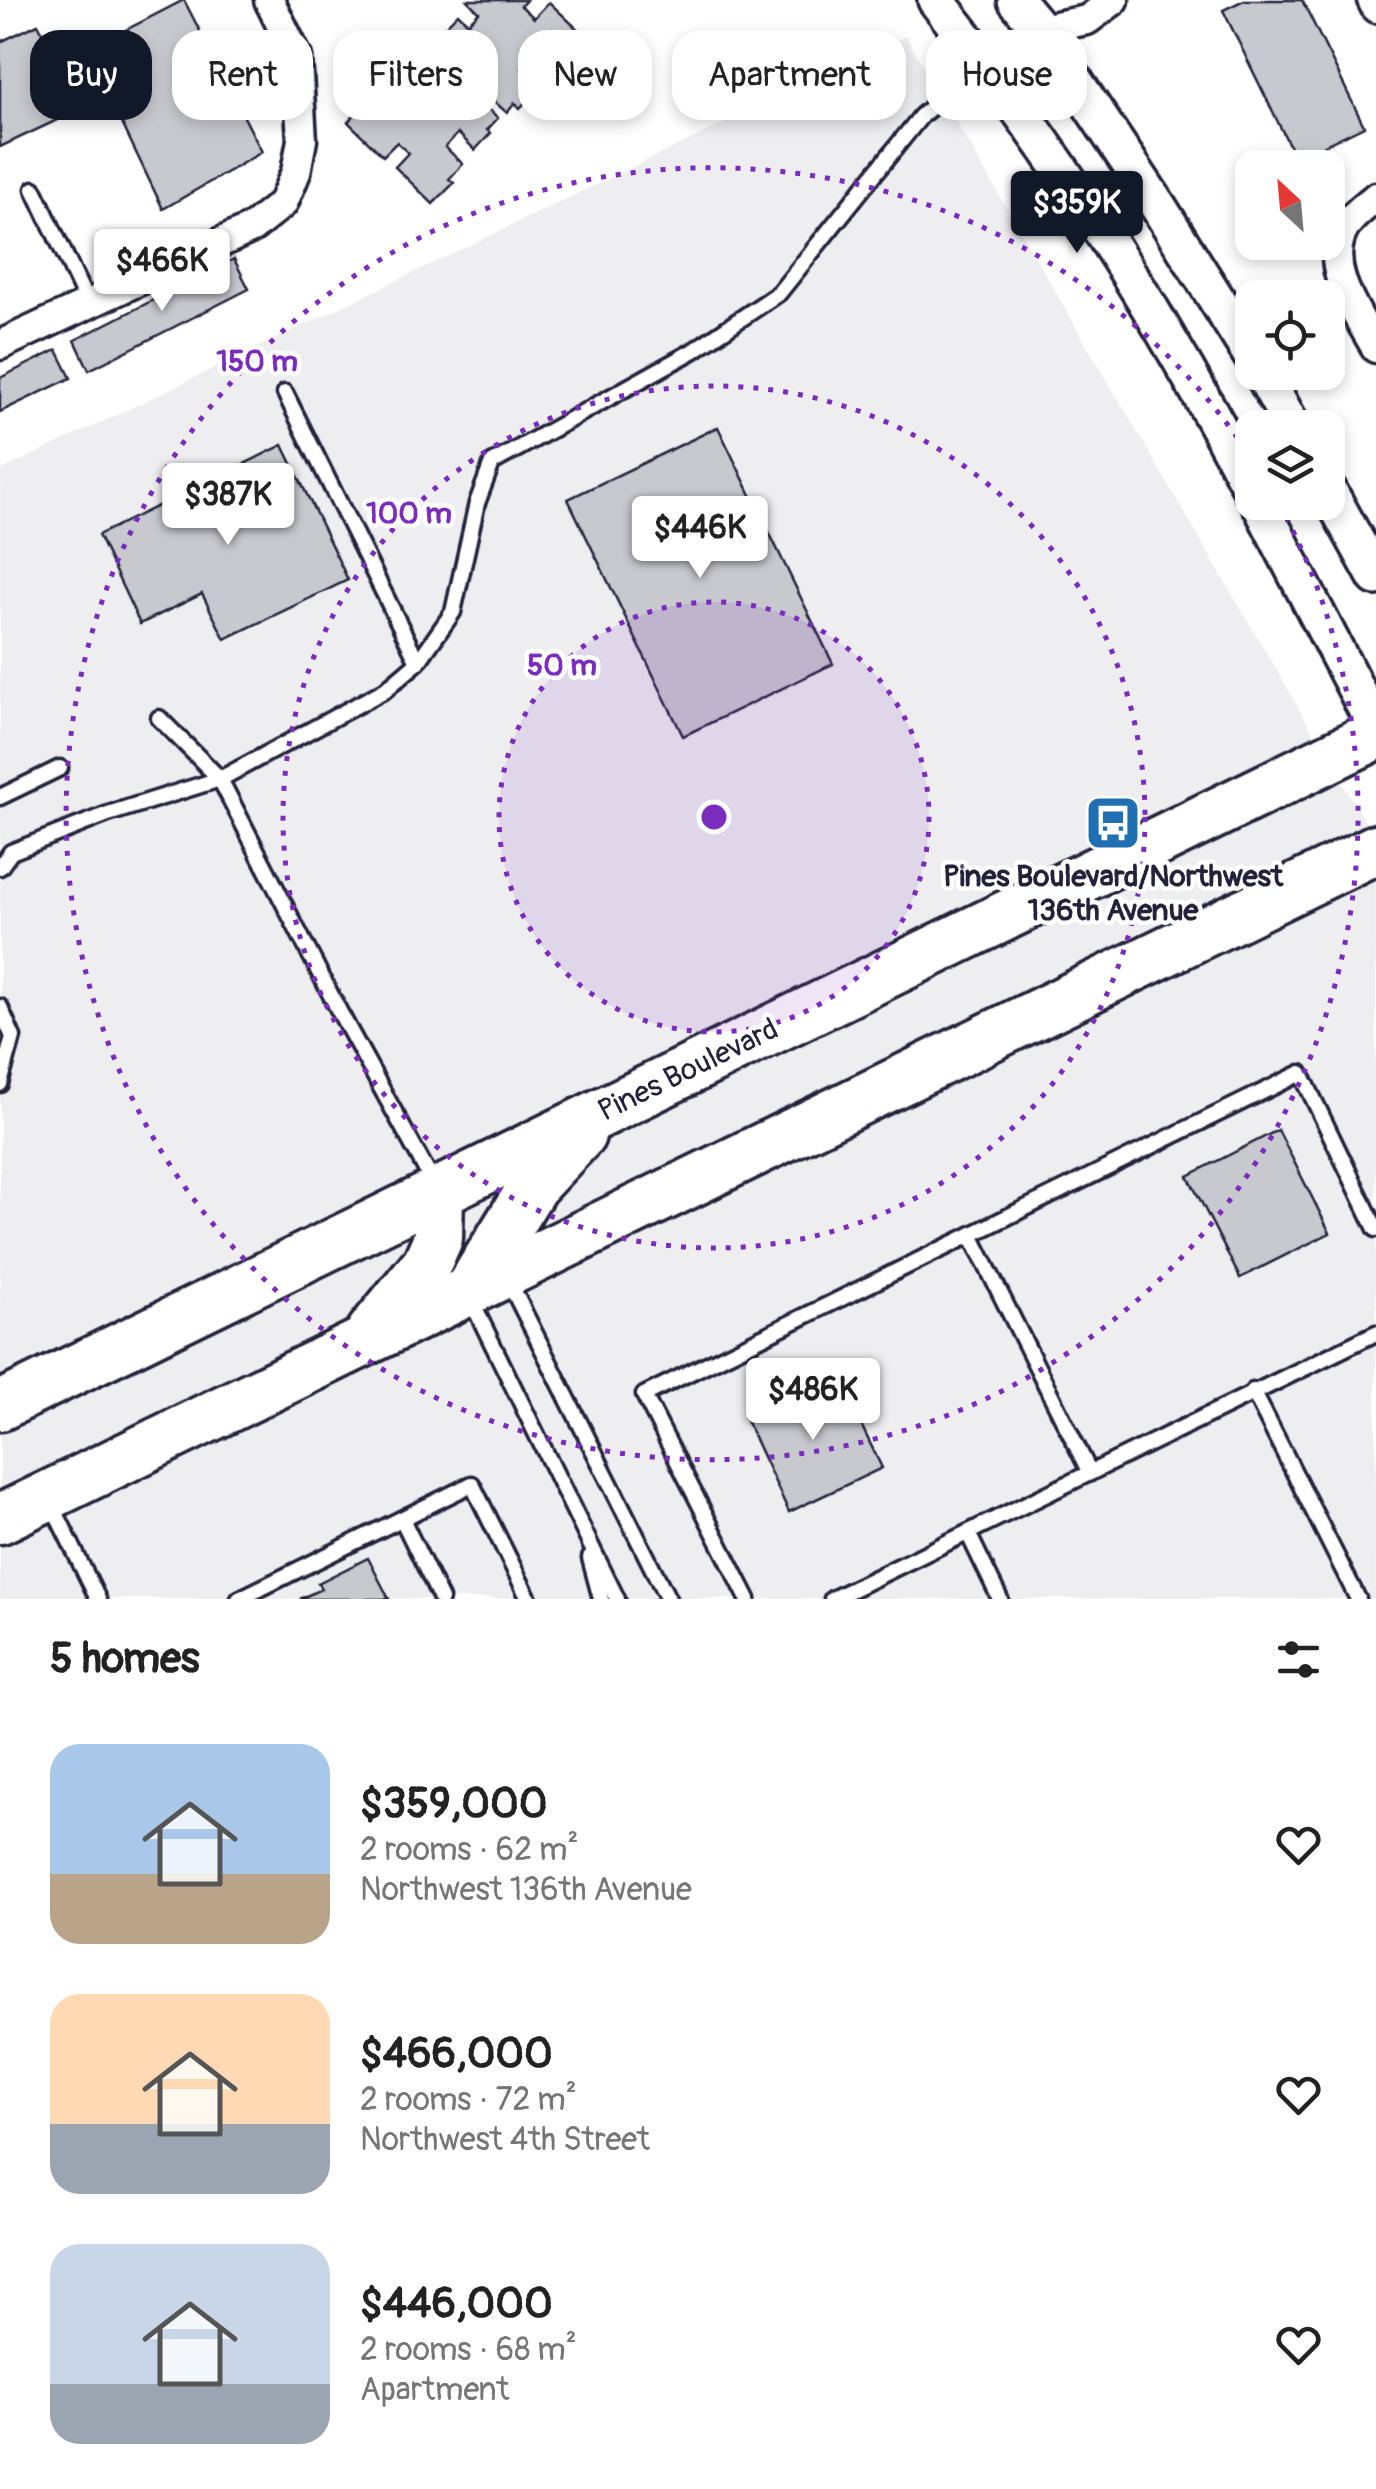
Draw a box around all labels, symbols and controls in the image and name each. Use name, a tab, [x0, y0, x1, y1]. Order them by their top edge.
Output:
chip: Buy	[30, 30, 152, 120]
chip: Rent	[172, 30, 313, 120]
chip: Filters	[333, 30, 498, 120]
chip: New	[518, 30, 652, 120]
chip: Apartment	[672, 30, 906, 120]
chip: House	[926, 30, 1087, 120]
north arrow	[1235, 150, 1345, 260]
map controls	[1235, 150, 1345, 520]
pin: $359K	[1007, 171, 1147, 256]
text: $359K	[1033, 183, 1121, 223]
pin: $466K	[92, 229, 232, 314]
text: $466K	[116, 241, 208, 281]
button: locate	[1235, 280, 1345, 390]
text: 150 m	[216, 343, 298, 380]
button: layers	[1235, 410, 1345, 520]
pin: $387K	[158, 463, 298, 548]
text: $387K	[184, 475, 272, 515]
text: 100 m	[366, 495, 452, 532]
pin: $446K	[630, 496, 770, 581]
text: $446K	[654, 508, 746, 548]
text: 50 m	[527, 647, 597, 684]
bus stop icon: Pines Boulevard/Northwest 136th Avenue	[1083, 793, 1143, 853]
centre of rings	[696, 799, 732, 835]
place label: Pines Boulevard/Northwest 136th Avenue	[943, 858, 1284, 929]
street label: Pines Boulevard	[592, 1010, 784, 1130]
pin: $486K	[743, 1358, 883, 1443]
text: $486K	[768, 1370, 858, 1410]
icon: filters	[1271, 1632, 1326, 1687]
text: 5 homes	[50, 1633, 200, 1685]
text: $359,000	[360, 1778, 547, 1830]
icon: home	[130, 1784, 250, 1904]
icon: heart	[1271, 1817, 1326, 1872]
text: 2 rooms · 62 m²	[360, 1830, 578, 1870]
text: Northwest 136th Avenue	[360, 1870, 692, 1910]
text: $466,000	[360, 2028, 553, 2080]
icon: home	[130, 2034, 250, 2154]
icon: heart	[1271, 2067, 1326, 2122]
text: 2 rooms · 72 m²	[360, 2080, 577, 2120]
text: Northwest 4th Street	[360, 2120, 650, 2160]
text: $446,000	[360, 2278, 553, 2330]
icon: home	[130, 2284, 250, 2404]
icon: heart	[1271, 2317, 1326, 2372]
text: 2 rooms · 68 m²	[360, 2330, 577, 2370]
text: Apartment	[360, 2370, 509, 2410]

